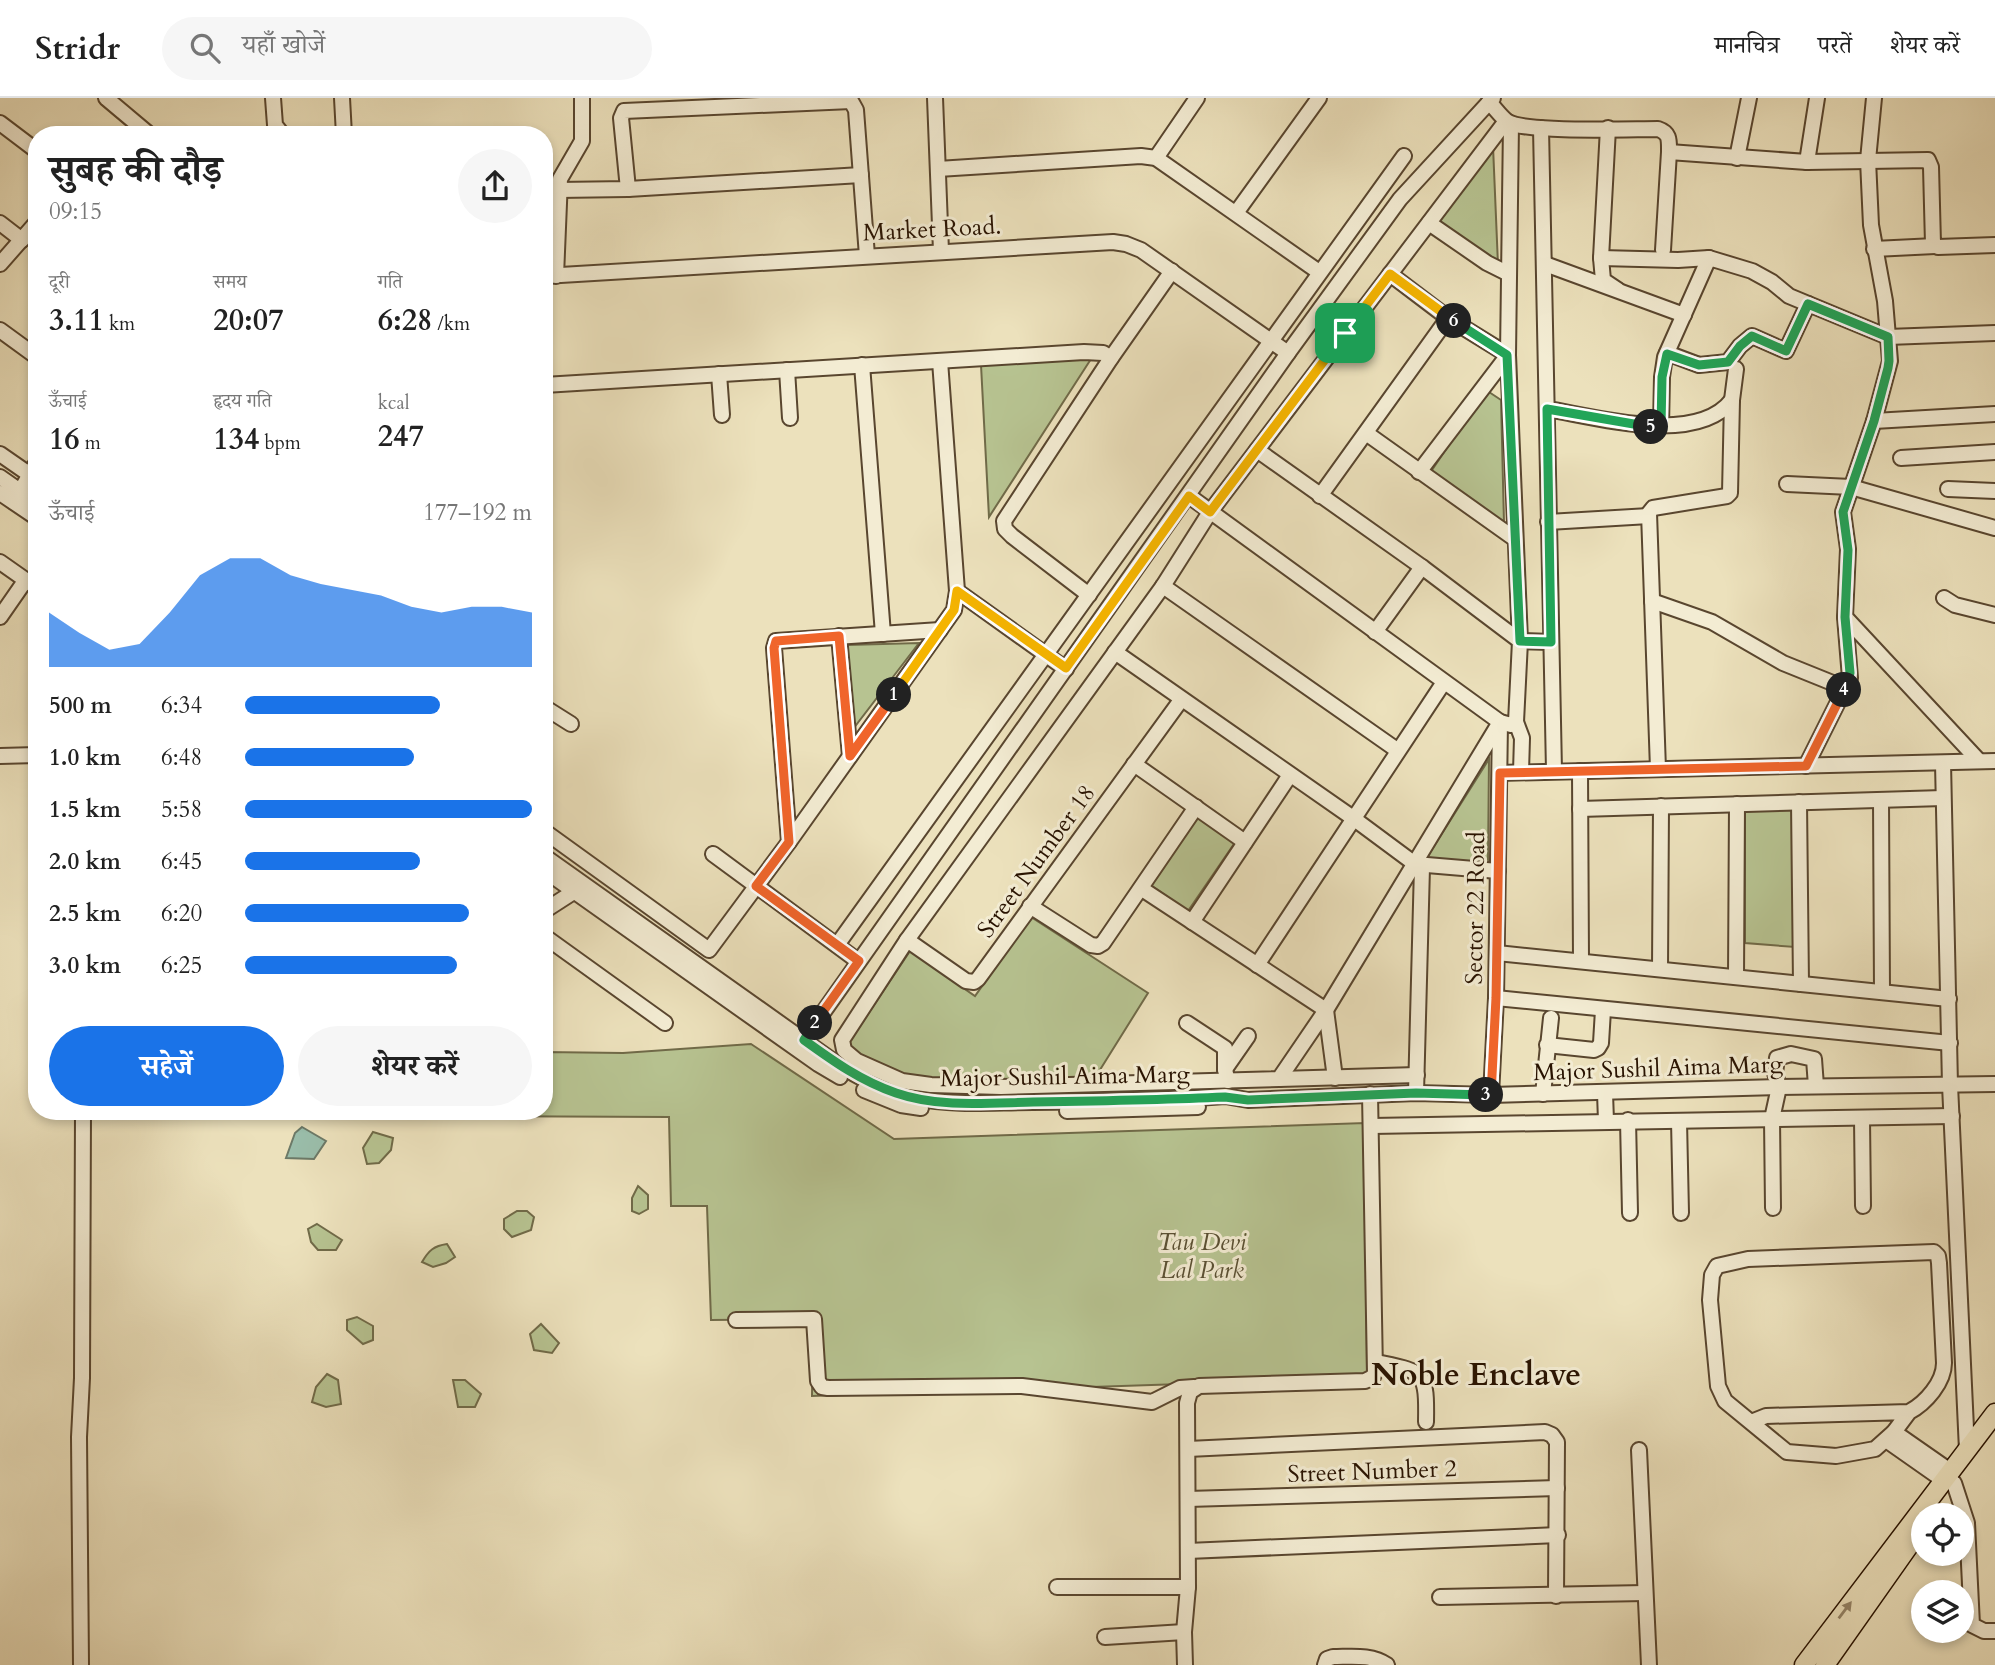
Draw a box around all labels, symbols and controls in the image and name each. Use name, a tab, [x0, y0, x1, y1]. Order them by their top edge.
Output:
search box	[162, 17, 652, 80]
text: Stridr	[35, 26, 120, 71]
text: यहाँ खोजें	[242, 27, 325, 62]
icon: search	[186, 29, 224, 67]
text: मानचित्र	[1715, 29, 1780, 62]
text: परतें	[1818, 29, 1852, 62]
text: शेयर करें	[1890, 29, 1960, 62]
text: सुबह की दौड़	[49, 144, 222, 196]
button: share	[458, 149, 532, 223]
text: 09:15	[49, 196, 102, 227]
street label: Market Road.	[862, 209, 1002, 250]
text: दूरी	[49, 269, 70, 295]
text: समय	[213, 269, 247, 295]
text: गति	[378, 269, 403, 295]
text: 3.11	[49, 300, 104, 341]
text: 20:07	[213, 300, 284, 341]
text: 6:28	[378, 300, 432, 341]
pin	[1315, 303, 1375, 363]
pin: 6	[1436, 304, 1472, 339]
text: 6	[1449, 307, 1458, 333]
text: km	[104, 311, 135, 337]
text: /km	[432, 311, 470, 337]
icon: arrive	[1326, 314, 1364, 352]
text: ऊँचाई	[49, 388, 86, 414]
text: हृदय गति	[213, 388, 272, 414]
text: kcal	[378, 390, 410, 416]
pin: 5	[1634, 410, 1668, 444]
text: 5	[1646, 413, 1655, 439]
text: 247	[378, 416, 424, 457]
text: 16	[49, 419, 80, 460]
text: 134	[213, 419, 259, 460]
text: m	[80, 430, 101, 456]
text: bpm	[259, 430, 301, 456]
text: ऊँचाई	[49, 497, 94, 528]
text: 177–192 m	[423, 497, 532, 528]
pin: 4	[1826, 672, 1862, 708]
text: 4	[1839, 676, 1848, 702]
pin: 1	[876, 678, 912, 712]
text: 1	[889, 681, 898, 707]
text: 500 m	[49, 690, 112, 721]
text: 6:34	[161, 690, 202, 721]
text: 1.0 km	[49, 742, 121, 773]
text: 6:48	[161, 742, 202, 773]
street label: Street Number 18	[970, 778, 1103, 944]
text: 1.5 km	[49, 794, 121, 825]
text: 5:58	[161, 794, 202, 825]
street label: Sector 22 Road	[1458, 831, 1493, 985]
text: 2.0 km	[49, 846, 121, 877]
text: 6:45	[161, 846, 202, 877]
text: 2.5 km	[49, 898, 121, 929]
text: 6:20	[161, 898, 202, 929]
text: 3.0 km	[49, 950, 121, 981]
text: 6:25	[161, 950, 202, 981]
pin: 2	[798, 1006, 832, 1040]
text: 2	[810, 1009, 819, 1035]
button: सहेजें	[49, 1026, 284, 1106]
button: शेयर करें	[298, 1026, 532, 1106]
street label: Major Sushil Aima Marg	[1533, 1048, 1784, 1089]
street label: Major Sushil Aima Marg	[940, 1058, 1191, 1095]
pin: 3	[1468, 1077, 1504, 1112]
text: 3	[1481, 1081, 1490, 1107]
park label: Tau Devi Lal Park	[1158, 1226, 1247, 1287]
district label: Noble Enclave	[1371, 1353, 1581, 1397]
street label: Street Number 2	[1287, 1452, 1457, 1491]
map controls	[1911, 1503, 1974, 1643]
button: locate	[1911, 1503, 1974, 1566]
button: layers	[1911, 1580, 1974, 1643]
one-way arrow	[1837, 1601, 1851, 1619]

